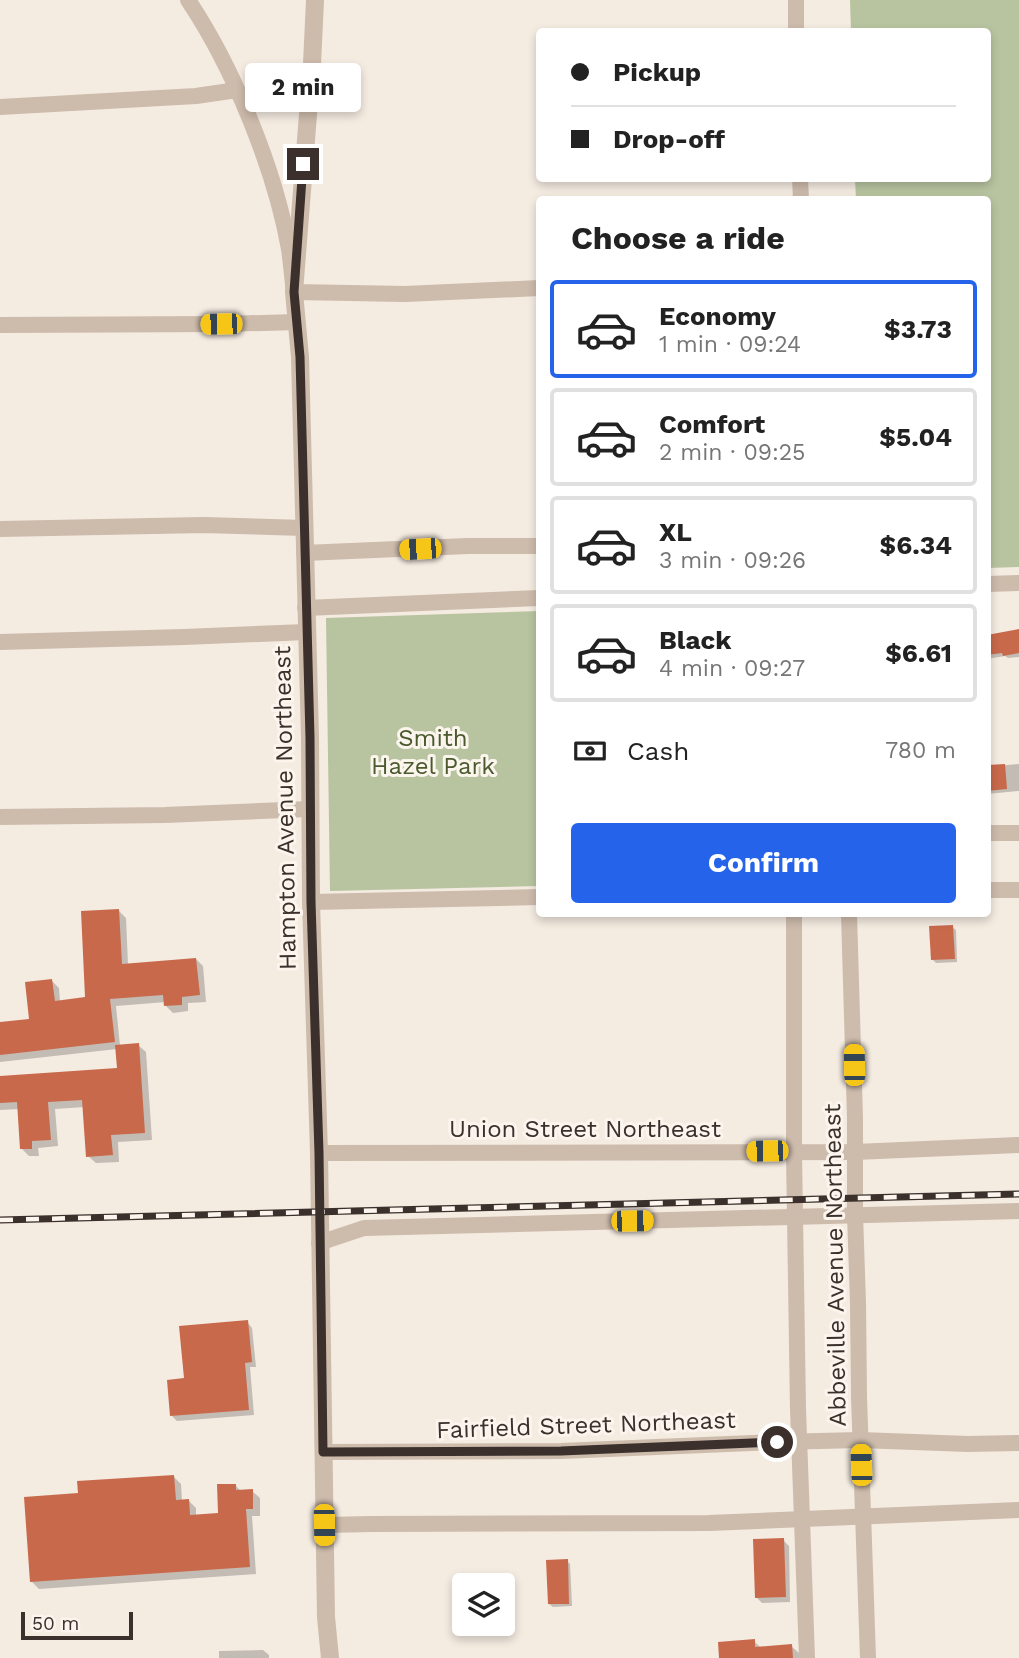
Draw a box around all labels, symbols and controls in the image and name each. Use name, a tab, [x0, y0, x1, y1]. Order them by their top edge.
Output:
text: Pickup	[613, 57, 701, 87]
callout: 2 min	[245, 62, 361, 111]
text: 2 min	[272, 74, 334, 101]
text: Drop-off	[613, 124, 725, 154]
route end	[287, 148, 319, 180]
text: Choose a ride	[571, 219, 785, 257]
icon: car	[575, 298, 638, 361]
text: Economy	[659, 301, 776, 331]
car	[200, 313, 243, 335]
text: $3.73	[884, 314, 952, 344]
text: 1 min · 09:24	[659, 331, 801, 358]
icon: car	[575, 406, 638, 469]
text: Comfort	[659, 409, 765, 439]
text: $5.04	[879, 422, 952, 452]
text: 2 min · 09:25	[659, 439, 806, 466]
icon: car	[575, 514, 638, 577]
text: XL	[659, 517, 692, 547]
text: $6.34	[880, 530, 952, 560]
car	[399, 537, 442, 561]
text: 3 min · 09:26	[659, 547, 806, 574]
icon: car	[575, 622, 638, 685]
text: Black	[659, 625, 731, 655]
text: $6.61	[885, 638, 952, 668]
street label: Hampton Avenue Northeast	[268, 646, 302, 970]
text: 4 min · 09:27	[659, 655, 805, 682]
park label: Smith Hazel Park	[371, 724, 495, 780]
icon: cash	[571, 732, 609, 770]
text: Cash	[627, 736, 689, 766]
text: 780 m	[885, 737, 956, 764]
button: Confirm	[571, 823, 956, 903]
car	[844, 1044, 865, 1086]
street label: Abbeville Avenue Northeast	[818, 1103, 852, 1427]
street label: Union Street Northeast	[449, 1115, 721, 1143]
car	[746, 1140, 789, 1162]
car	[611, 1210, 654, 1232]
street label: Fairfield Street Northeast	[436, 1406, 736, 1444]
route start	[761, 1426, 793, 1458]
car	[850, 1444, 873, 1486]
car	[314, 1504, 335, 1546]
map controls	[452, 1573, 515, 1636]
button: layers	[452, 1573, 515, 1636]
scale bar	[21, 1609, 133, 1641]
text: 50 m	[32, 1612, 79, 1635]

